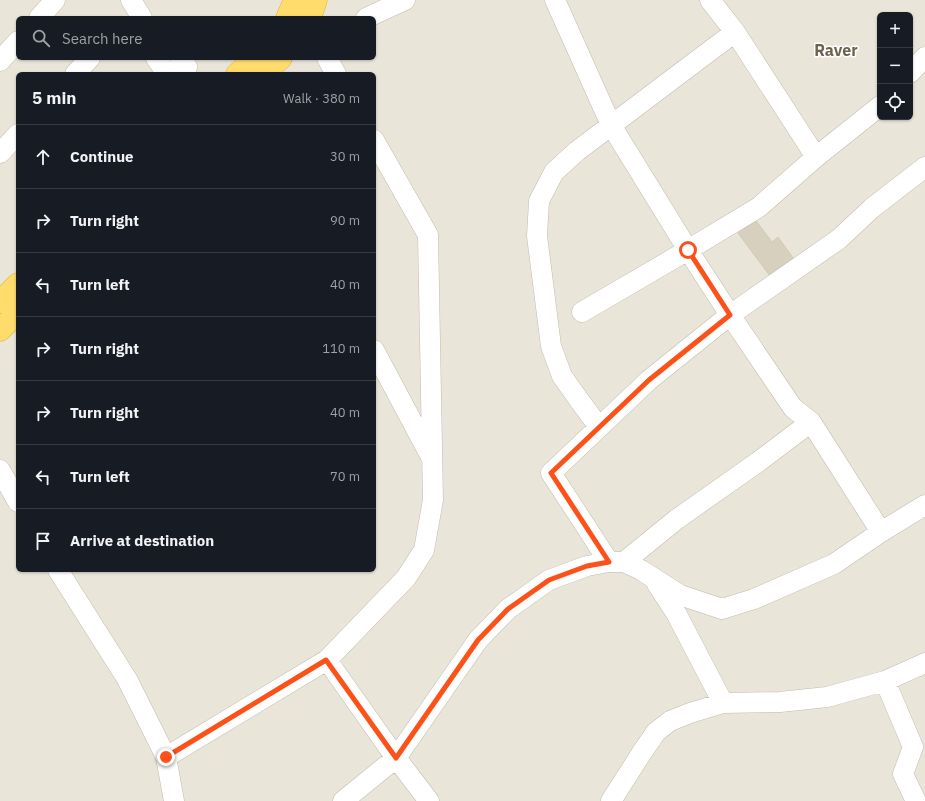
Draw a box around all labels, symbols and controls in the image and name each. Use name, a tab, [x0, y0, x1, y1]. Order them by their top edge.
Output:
map controls	[877, 12, 913, 120]
button: +	[877, 12, 913, 48]
search box	[16, 16, 376, 60]
icon: search	[30, 27, 52, 49]
text: Search here	[62, 29, 142, 48]
district label: Raver	[814, 40, 858, 60]
button: −	[877, 48, 913, 84]
button: locate	[877, 84, 913, 120]
text: 5 min	[32, 87, 76, 109]
text: Walk · 380 m	[283, 90, 360, 107]
icon: ahead	[32, 146, 54, 168]
text: Continue	[70, 147, 134, 166]
text: 30 m	[330, 148, 360, 165]
icon: right	[32, 210, 54, 232]
text: Turn right	[70, 211, 139, 230]
text: 90 m	[330, 212, 360, 229]
route start	[679, 241, 697, 259]
icon: left	[32, 274, 54, 296]
text: Turn left	[70, 275, 130, 294]
text: 40 m	[330, 276, 360, 293]
icon: right	[32, 338, 54, 360]
text: Turn right	[70, 339, 139, 358]
text: 110 m	[322, 340, 360, 357]
icon: right	[32, 402, 54, 424]
text: Turn right	[70, 403, 139, 422]
text: 40 m	[330, 404, 360, 421]
icon: left	[32, 466, 54, 488]
text: Turn left	[70, 467, 130, 486]
text: 70 m	[330, 468, 360, 485]
icon: arrive	[32, 530, 54, 552]
text: Arrive at destination	[70, 531, 214, 550]
route end	[157, 748, 175, 766]

